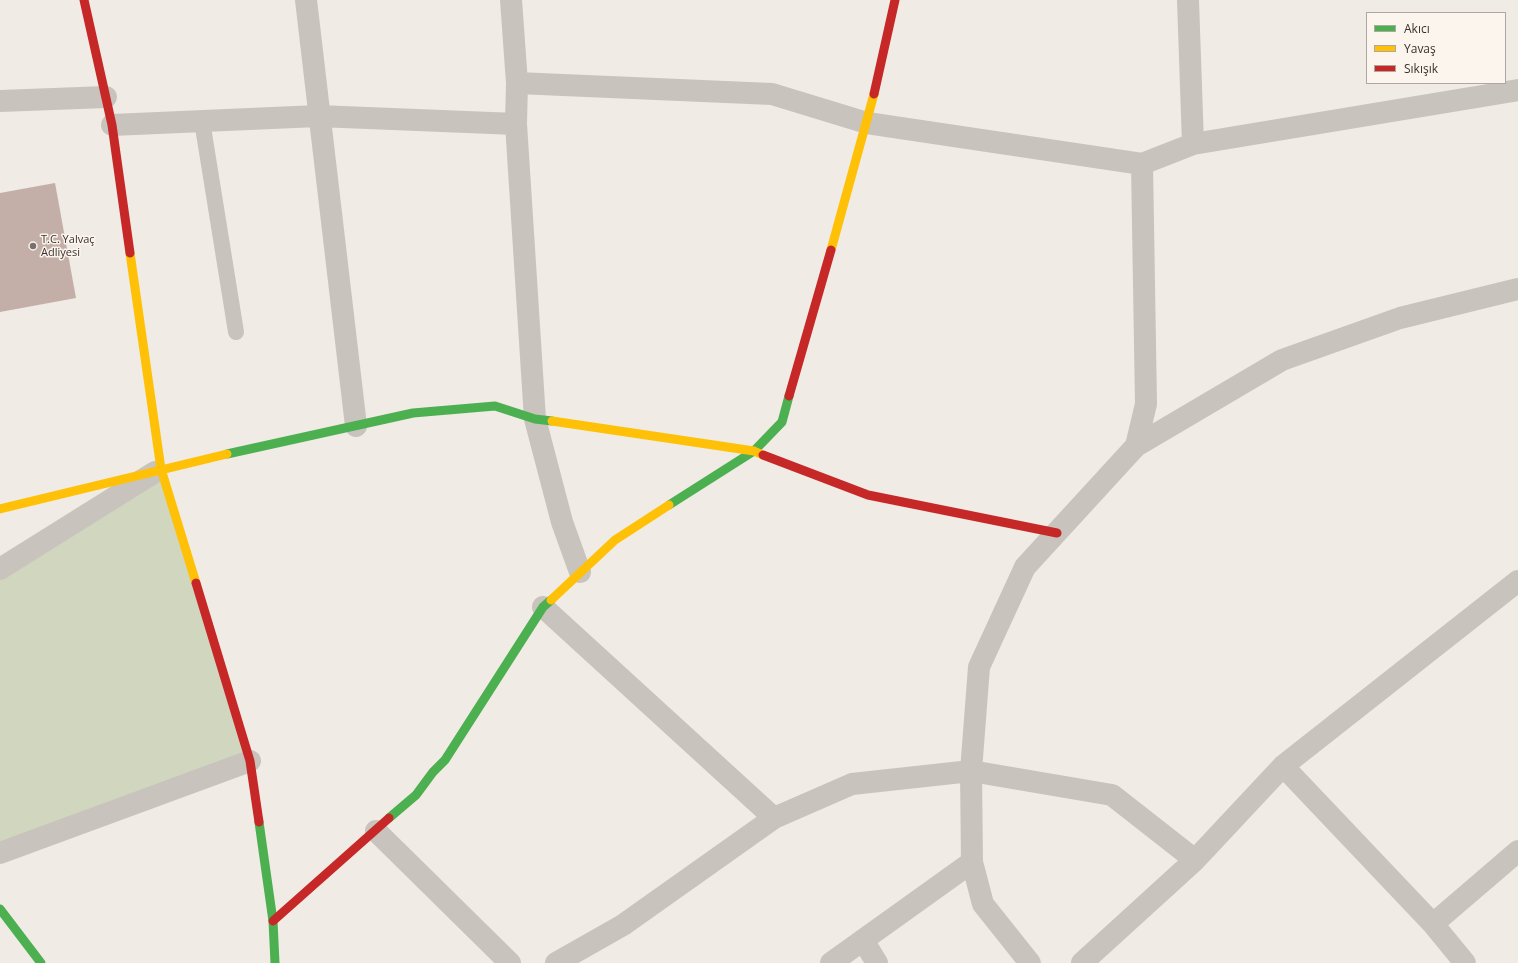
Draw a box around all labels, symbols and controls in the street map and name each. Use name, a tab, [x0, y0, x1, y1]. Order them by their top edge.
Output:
legend	[1366, 12, 1506, 84]
text: Akıcı	[1404, 20, 1430, 37]
text: Yavaş	[1404, 40, 1436, 57]
text: Sıkışık	[1404, 60, 1438, 77]
place label: T.C. Yalvaç Adliyesi	[41, 233, 95, 259]
marker: T.C. Yalvaç Adliyesi	[28, 241, 38, 251]

